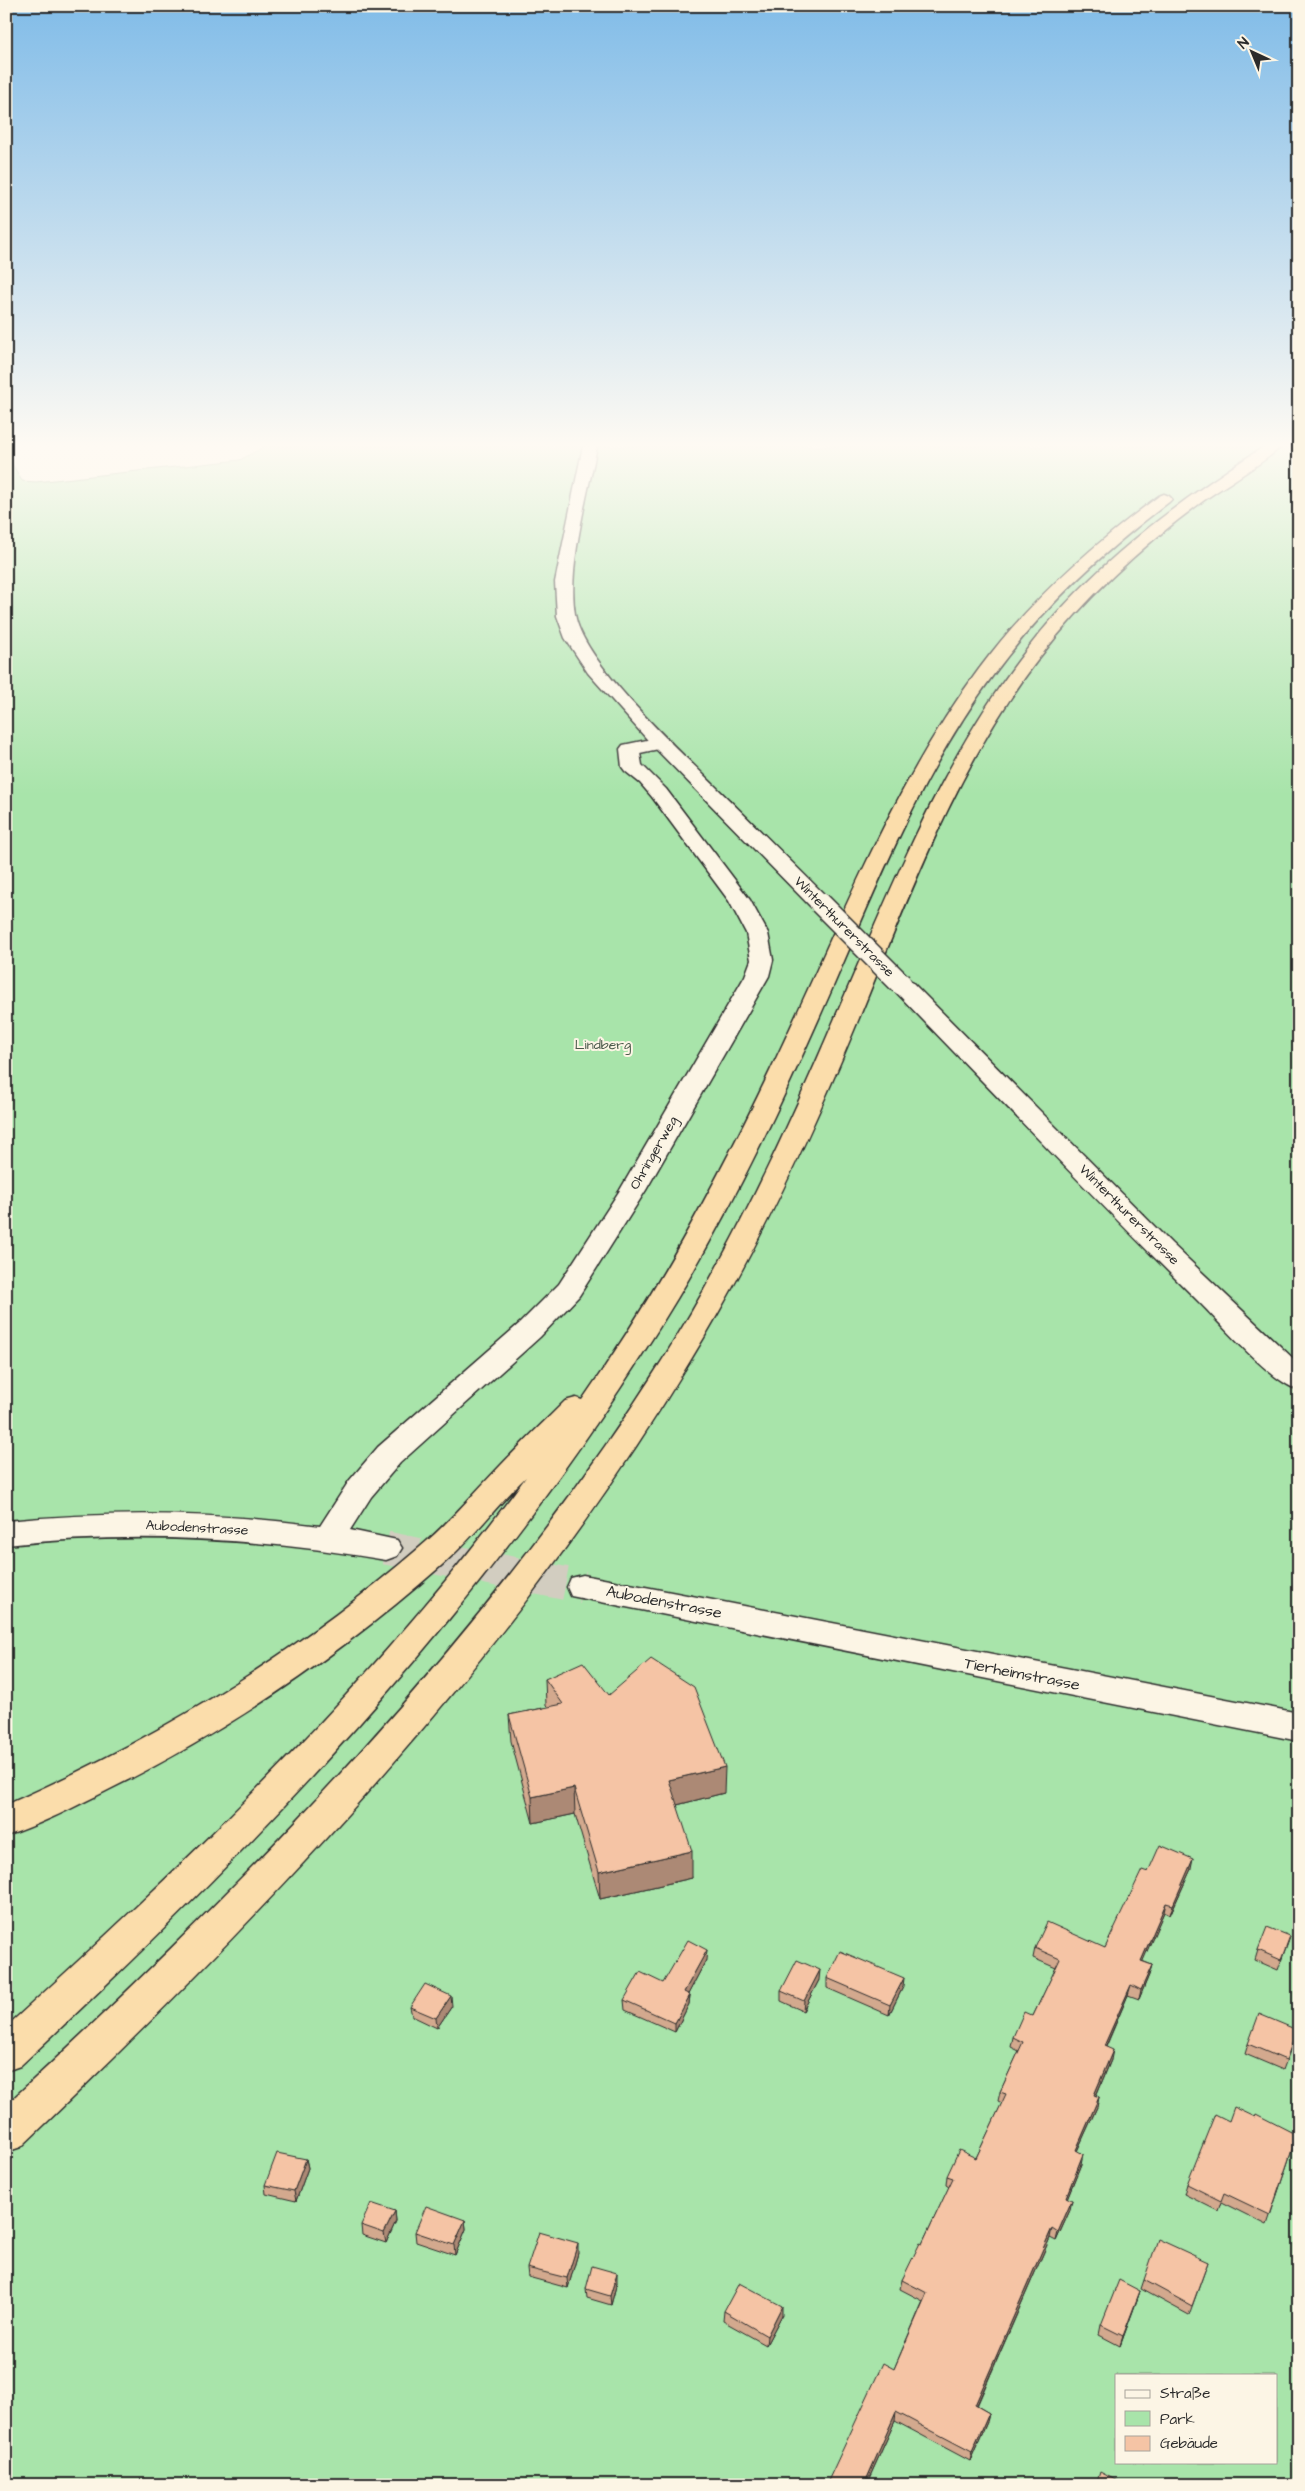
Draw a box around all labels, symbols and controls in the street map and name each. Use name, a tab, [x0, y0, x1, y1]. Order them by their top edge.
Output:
north arrow	[1228, 28, 1278, 78]
text: N	[1234, 33, 1254, 54]
street label: Winterthurerstrasse	[789, 872, 899, 982]
park label: Lindberg	[575, 1035, 631, 1055]
street label: Ohringerweg	[625, 1113, 683, 1193]
street label: Winterthurerstrasse	[1074, 1160, 1184, 1270]
street label: Aubodenstrasse	[145, 1515, 249, 1541]
street label: Aubodenstrasse	[604, 1580, 724, 1624]
street label: Tierheimstrasse	[962, 1652, 1082, 1696]
legend	[1115, 2374, 1278, 2464]
text: Straße	[1160, 2383, 1210, 2404]
text: Park	[1160, 2409, 1195, 2430]
text: Gebäude	[1160, 2433, 1218, 2454]

